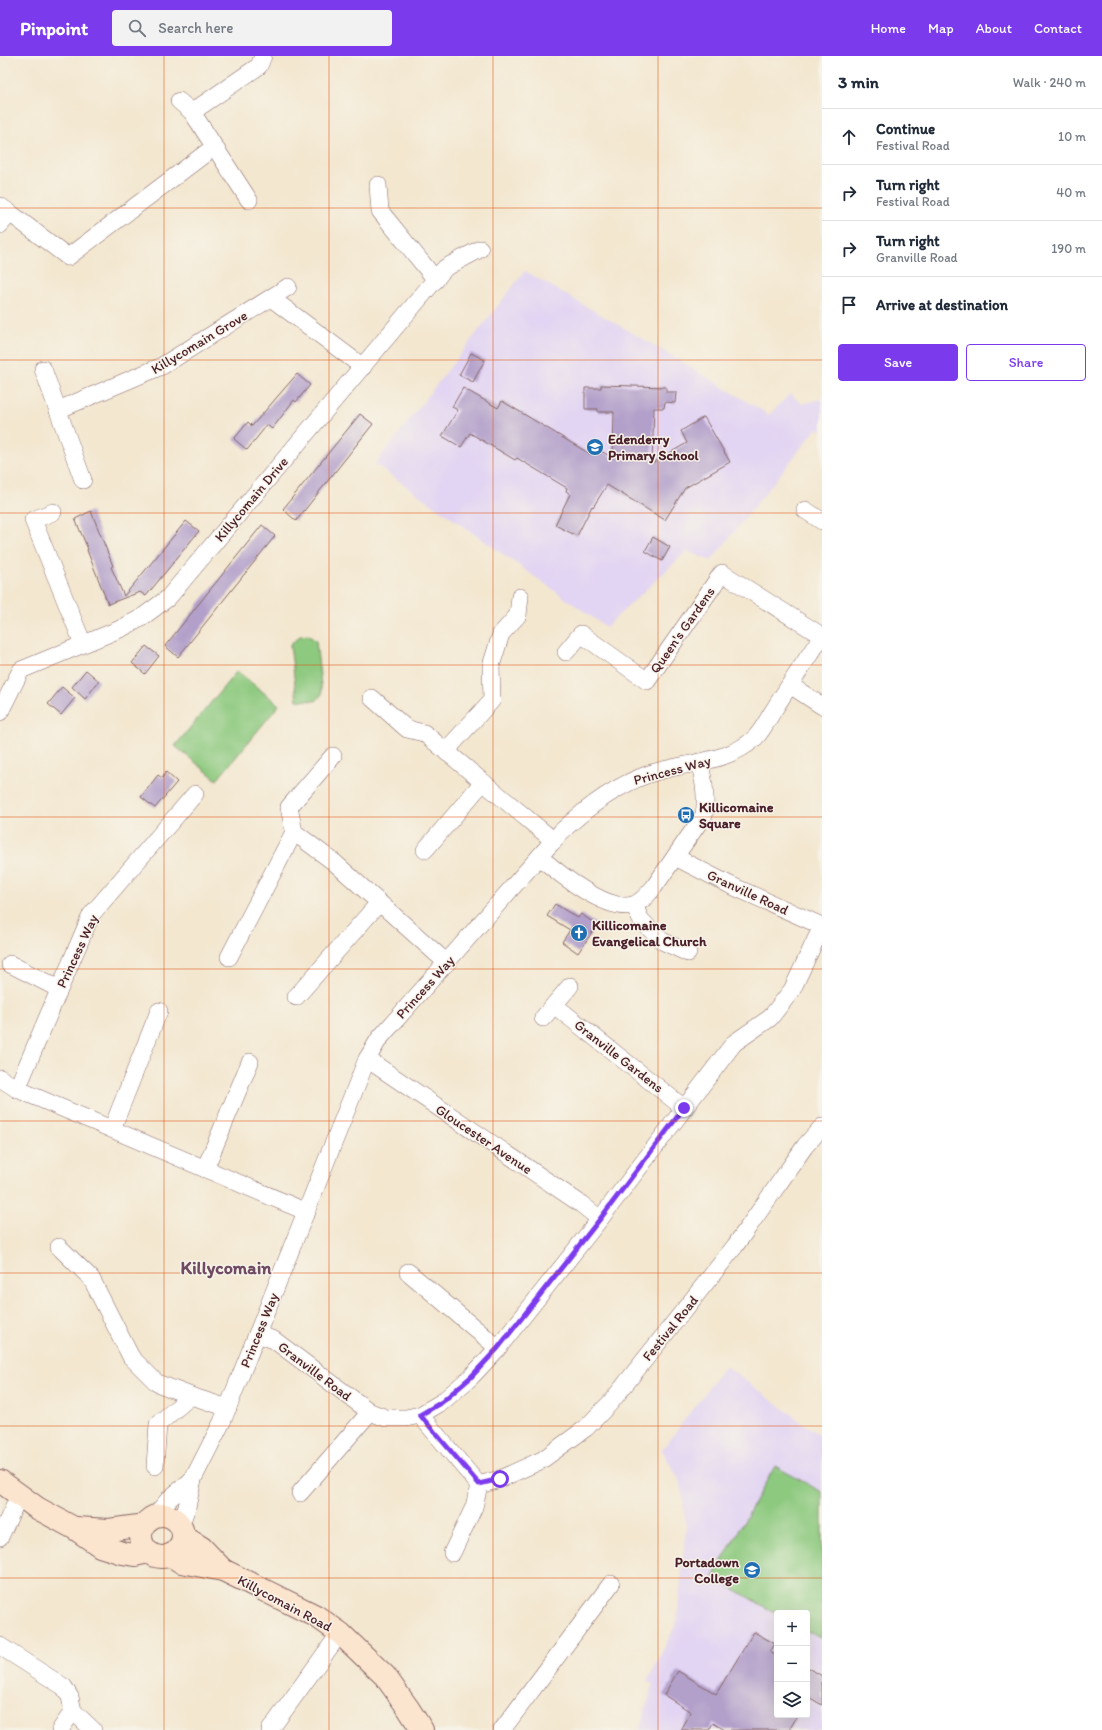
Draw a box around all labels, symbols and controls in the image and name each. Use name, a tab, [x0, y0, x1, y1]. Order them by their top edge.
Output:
search box	[112, 10, 392, 46]
text: Pinpoint	[20, 17, 88, 40]
icon: search	[126, 17, 148, 39]
text: Search here	[158, 19, 233, 37]
text: Home	[871, 20, 906, 37]
text: Map	[928, 20, 954, 37]
text: About	[976, 20, 1012, 37]
text: Contact	[1034, 20, 1082, 37]
text: 3 min	[838, 72, 879, 92]
text: Walk · 240 m	[1013, 75, 1086, 90]
text: Continue	[876, 120, 935, 138]
icon: ahead	[838, 126, 860, 148]
text: 10 m	[1058, 129, 1086, 144]
text: Festival Road	[876, 138, 950, 153]
text: Turn right	[876, 176, 940, 194]
icon: right	[838, 182, 860, 204]
text: 40 m	[1056, 185, 1086, 200]
text: Festival Road	[876, 194, 950, 209]
text: Turn right	[876, 232, 940, 250]
icon: right	[838, 238, 860, 260]
text: 190 m	[1051, 241, 1086, 256]
text: Granville Road	[876, 250, 958, 265]
icon: arrive	[838, 294, 860, 316]
text: Arrive at destination	[876, 296, 1008, 314]
street label: Killycomain Grove	[148, 307, 251, 378]
button: Save	[838, 344, 958, 381]
button: Share	[966, 344, 1086, 381]
place label: Edenderry Primary School	[608, 431, 700, 464]
school or university icon: Edenderry Primary School	[585, 437, 605, 457]
street label: Killycomain Drive	[211, 453, 292, 545]
street label: Queen's Gardens	[646, 584, 719, 677]
street label: Princess Way	[632, 752, 713, 789]
place label: Killicomaine Square	[699, 799, 774, 832]
bus stop icon: Killicomaine Square	[676, 805, 696, 825]
street label: Granville Road	[704, 866, 792, 919]
street label: Princess Way	[53, 911, 102, 991]
place label: Killicomaine Evangelical Church	[592, 917, 707, 950]
church icon: Killicomaine Evangelical Church	[569, 923, 589, 943]
street label: Princess Way	[393, 952, 458, 1022]
street label: Granville Gardens	[571, 1016, 667, 1096]
route end	[675, 1099, 693, 1117]
street label: Gloucester Avenue	[432, 1101, 535, 1178]
district label: Killycomain	[180, 1257, 272, 1279]
street label: Princess Way	[237, 1290, 282, 1370]
street label: Festival Road	[639, 1292, 702, 1364]
street label: Granville Road	[274, 1338, 355, 1405]
route start	[491, 1470, 509, 1488]
place label: Portadown College	[675, 1554, 740, 1587]
school or university icon: Portadown College	[742, 1560, 762, 1580]
street label: Killycomain Road	[235, 1571, 335, 1636]
map controls	[774, 1610, 810, 1718]
button: +	[774, 1610, 810, 1646]
button: −	[774, 1646, 810, 1682]
button: layers	[774, 1682, 810, 1718]

